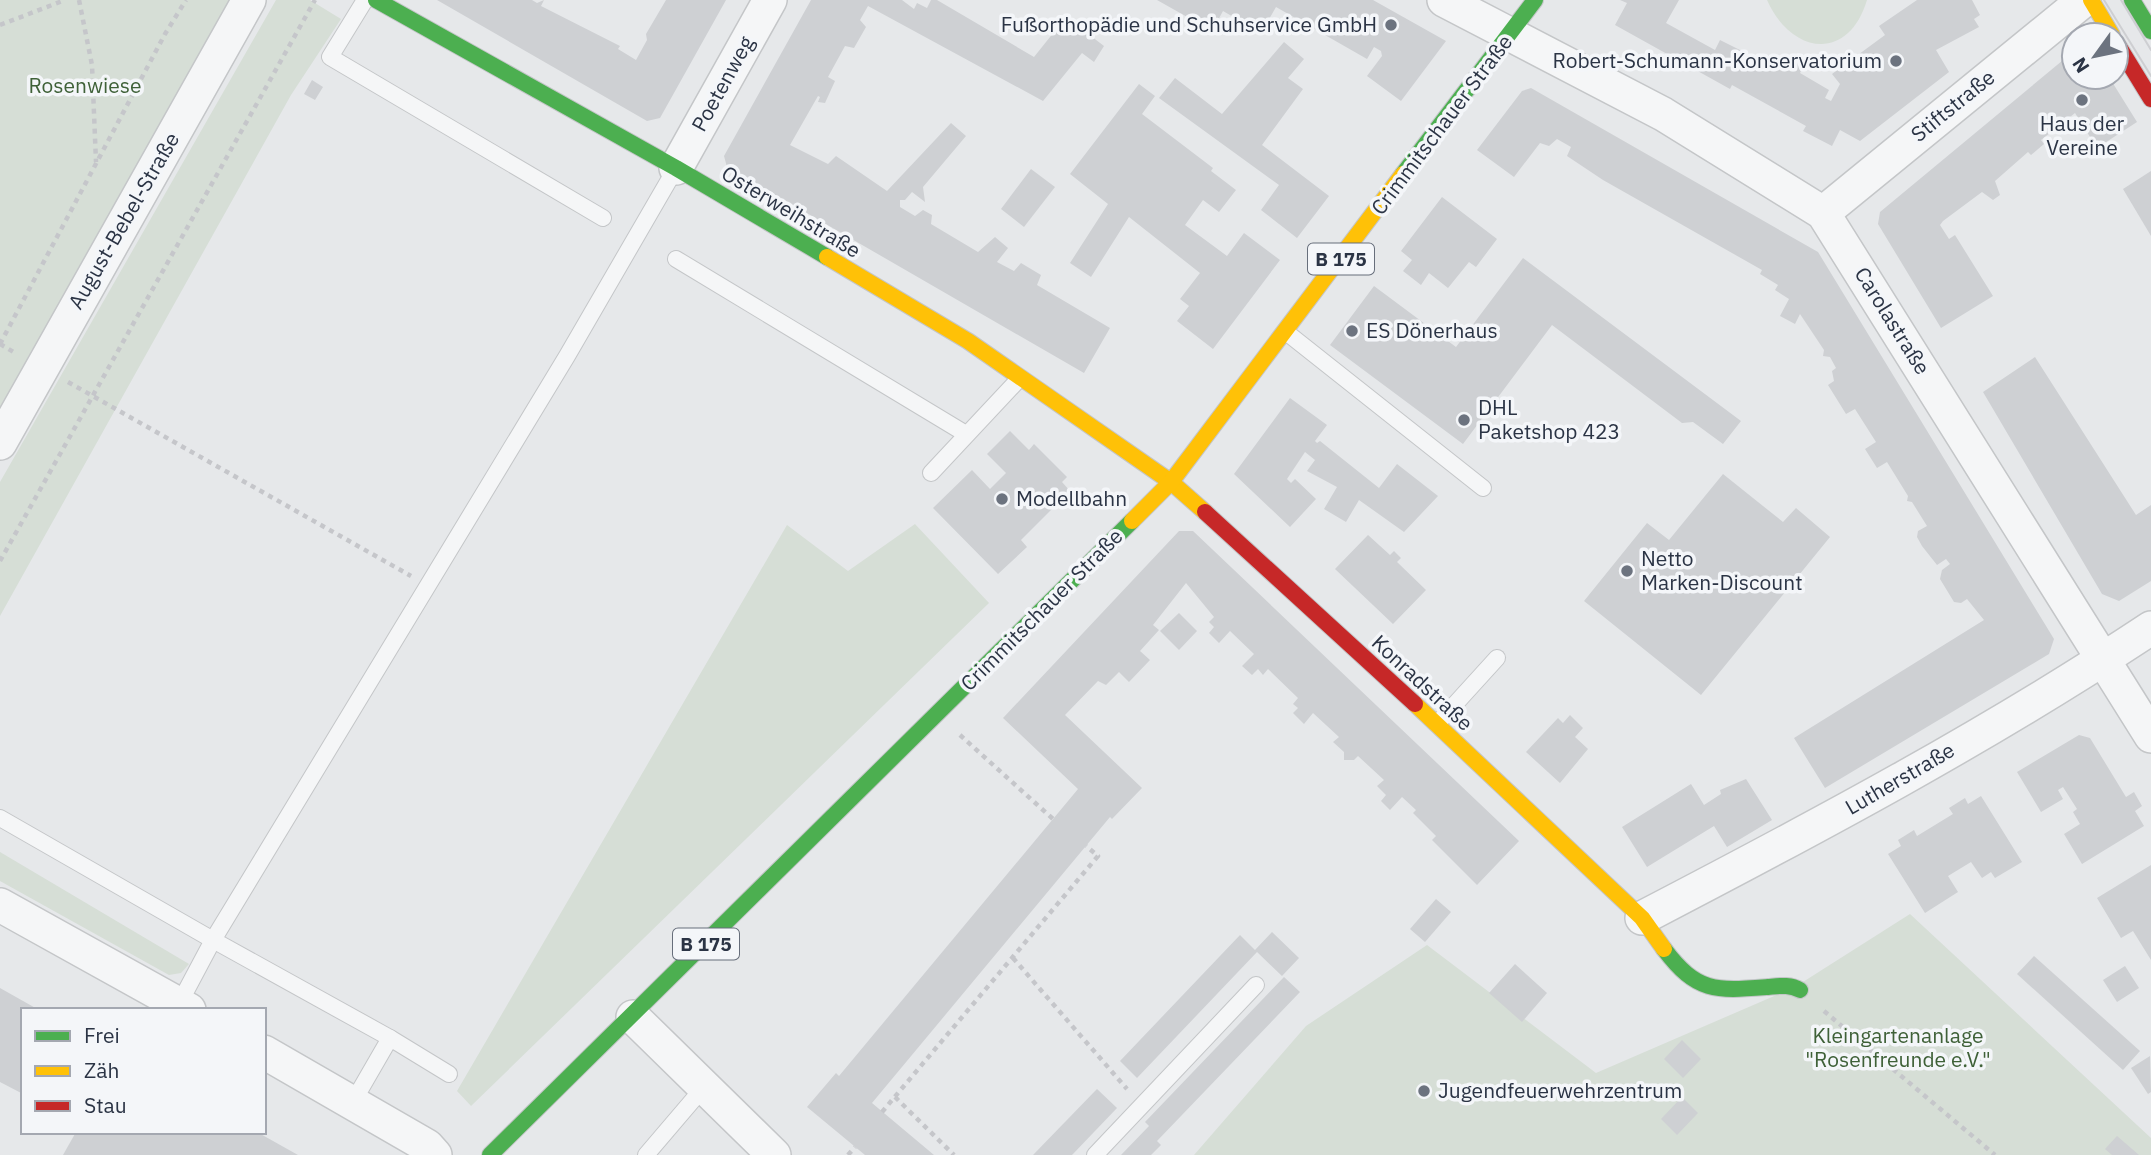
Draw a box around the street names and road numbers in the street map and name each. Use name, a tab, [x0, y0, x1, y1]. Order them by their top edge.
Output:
street label: Crimmitschauer Straße	[1364, 29, 1518, 220]
street label: Poetenweg	[684, 31, 760, 136]
street label: Stiftstraße	[1905, 63, 2000, 148]
street label: August-Bebel-Straße	[61, 127, 185, 314]
street label: Osterweihstraße	[717, 159, 866, 264]
road number: B 175	[1308, 244, 1374, 274]
street label: Carolastraße	[1849, 261, 1937, 380]
street label: Crimmitschauer Straße	[954, 522, 1129, 697]
street label: Konradstraße	[1366, 628, 1479, 736]
street label: Lutherstraße	[1840, 736, 1959, 821]
road number: B 175	[673, 928, 739, 960]

